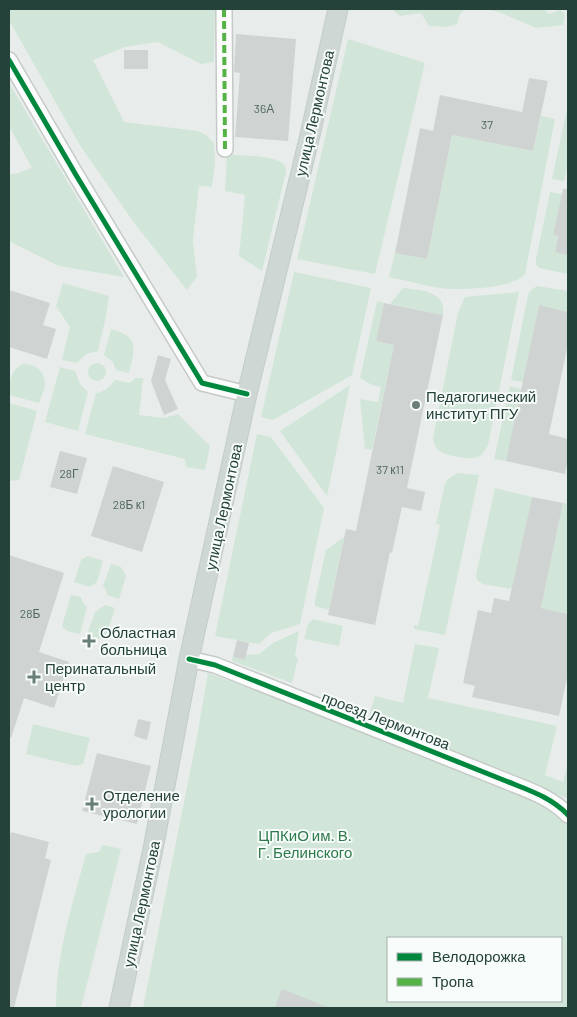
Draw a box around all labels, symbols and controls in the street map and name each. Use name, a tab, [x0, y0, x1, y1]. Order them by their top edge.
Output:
street label: улица Лермонтова	[291, 48, 337, 178]
house number: 36А	[254, 101, 274, 115]
house number: 37	[481, 117, 493, 131]
place label: Педагогический институт ПГУ	[426, 387, 536, 422]
marker: Педагогический институт ПГУ	[410, 399, 422, 411]
street label: улица Лермонтова	[201, 441, 245, 572]
house number: 37 к11	[376, 462, 404, 476]
house number: 28Г	[59, 466, 79, 480]
house number: 28Б к1	[113, 497, 145, 511]
house number: 28Б	[20, 606, 40, 620]
place label: Областная больница	[100, 623, 176, 658]
marker: Областная больница	[82, 634, 96, 648]
place label: Перинатальный центр	[45, 659, 156, 694]
marker: Перинатальный центр	[27, 670, 41, 684]
street label: проезд Лермонтова	[319, 687, 453, 753]
place label: Отделение урологии	[103, 786, 180, 821]
marker: Отделение урологии	[85, 797, 99, 811]
park label: ЦПКиО им. В. Г. Белинского	[258, 826, 352, 861]
street label: улица Лермонтова	[119, 838, 163, 969]
legend	[387, 937, 562, 1002]
text: Велодорожка	[432, 947, 526, 965]
text: Тропа	[432, 972, 474, 990]

